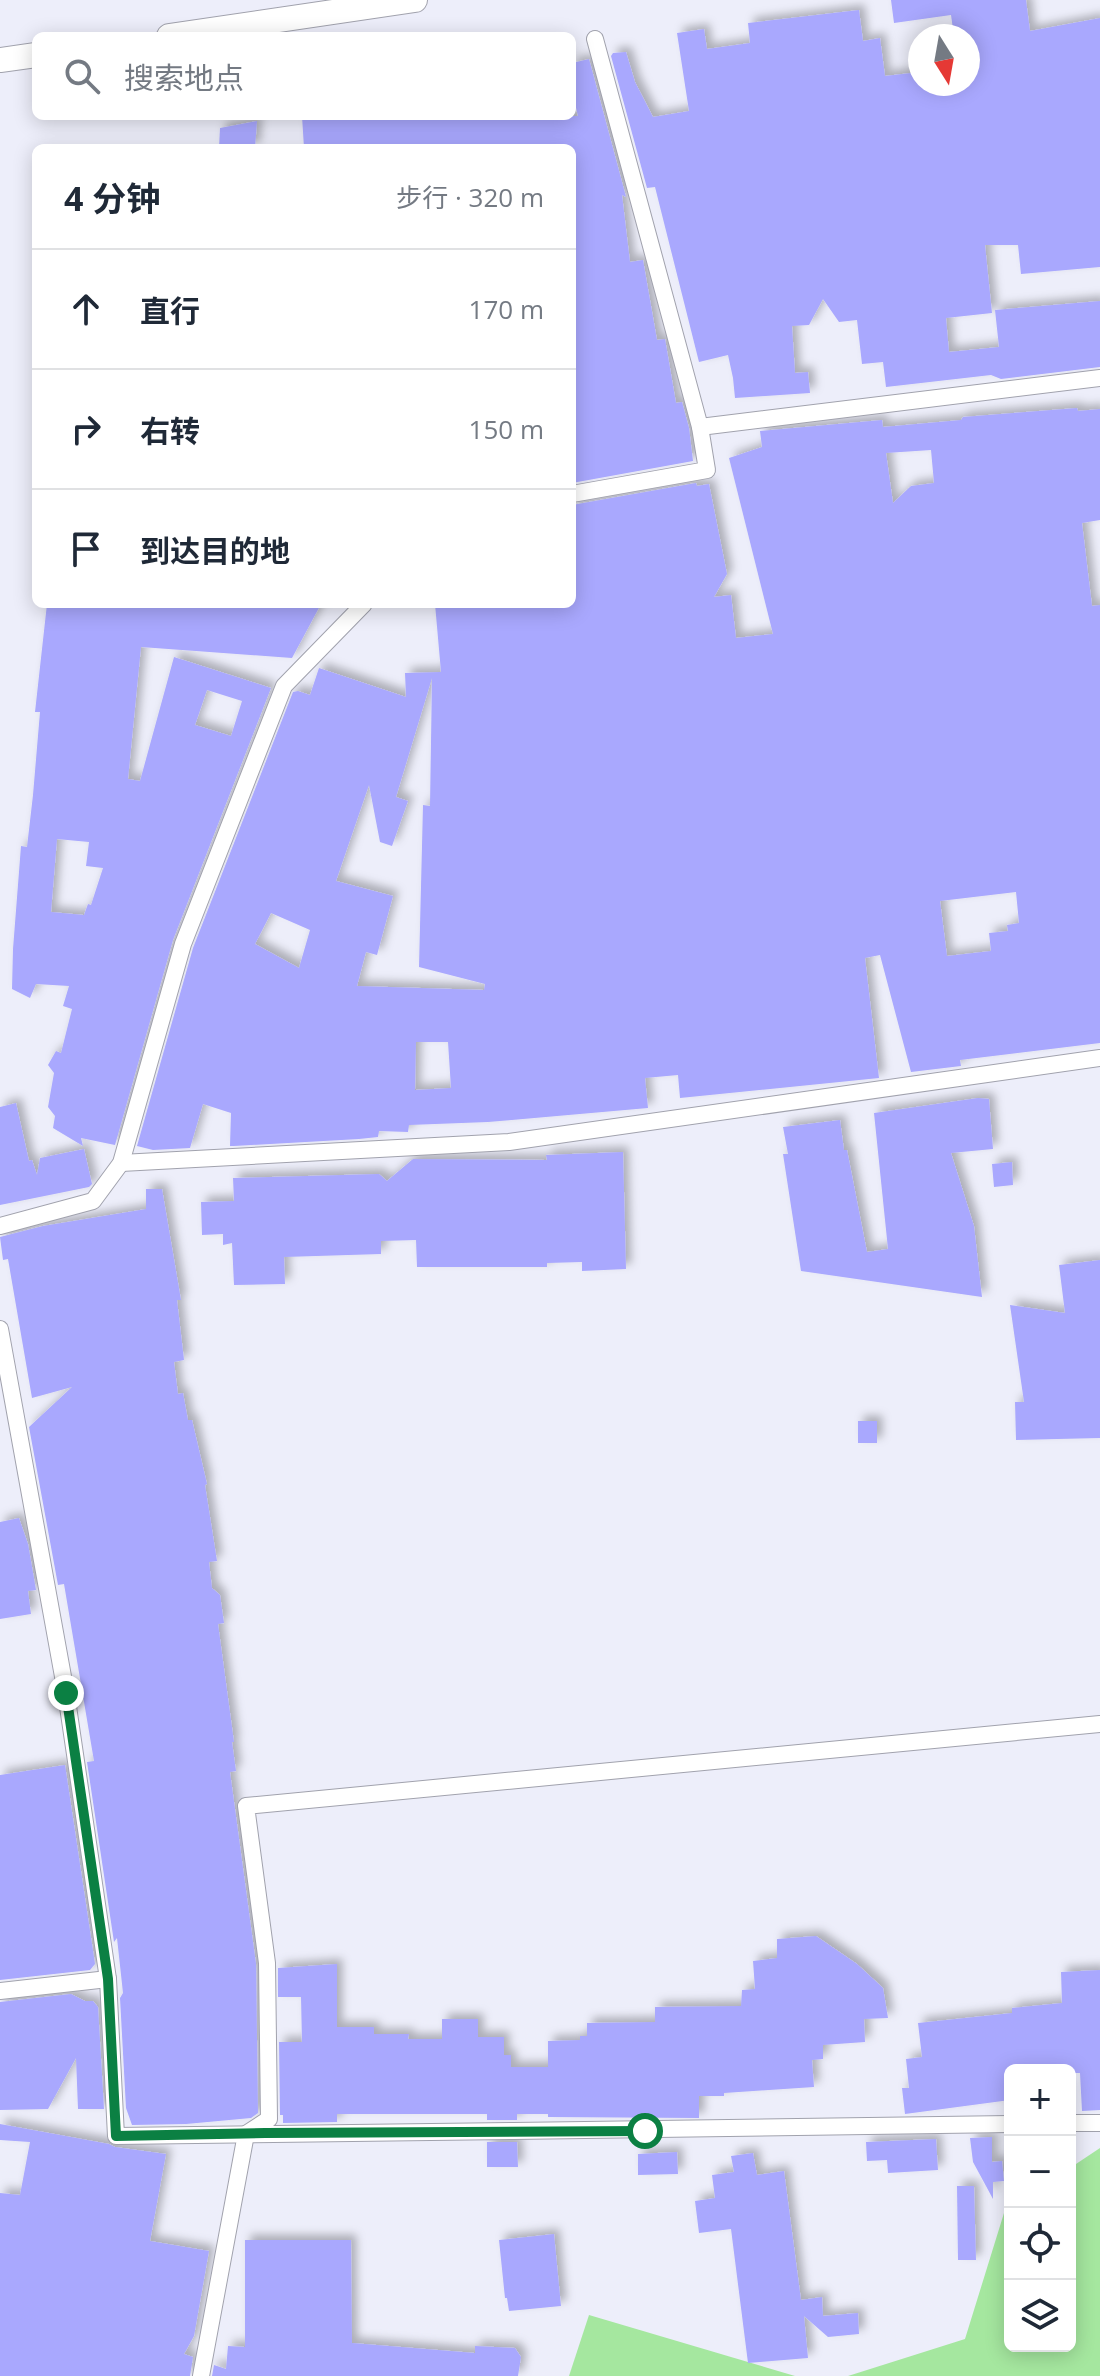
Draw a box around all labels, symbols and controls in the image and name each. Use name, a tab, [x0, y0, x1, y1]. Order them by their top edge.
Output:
north arrow	[908, 24, 980, 96]
search box	[32, 32, 576, 120]
icon: search	[60, 54, 104, 98]
text: 搜索地点	[124, 57, 244, 98]
text: 4 分钟	[64, 175, 160, 221]
text: 步行 · 320 m	[396, 179, 544, 215]
icon: ahead	[64, 287, 108, 331]
text: 直行	[140, 290, 200, 331]
text: 170 m	[469, 291, 544, 327]
icon: right	[64, 407, 108, 451]
text: 右转	[140, 410, 200, 451]
text: 150 m	[469, 411, 544, 447]
icon: arrive	[64, 527, 108, 571]
text: 到达目的地	[140, 530, 290, 571]
route end	[48, 1675, 84, 1711]
map controls	[1004, 2064, 1076, 2352]
button: +	[1004, 2064, 1076, 2136]
route start	[627, 2113, 663, 2149]
button: −	[1004, 2136, 1076, 2208]
button: locate	[1004, 2208, 1076, 2280]
button: layers	[1004, 2280, 1076, 2352]

